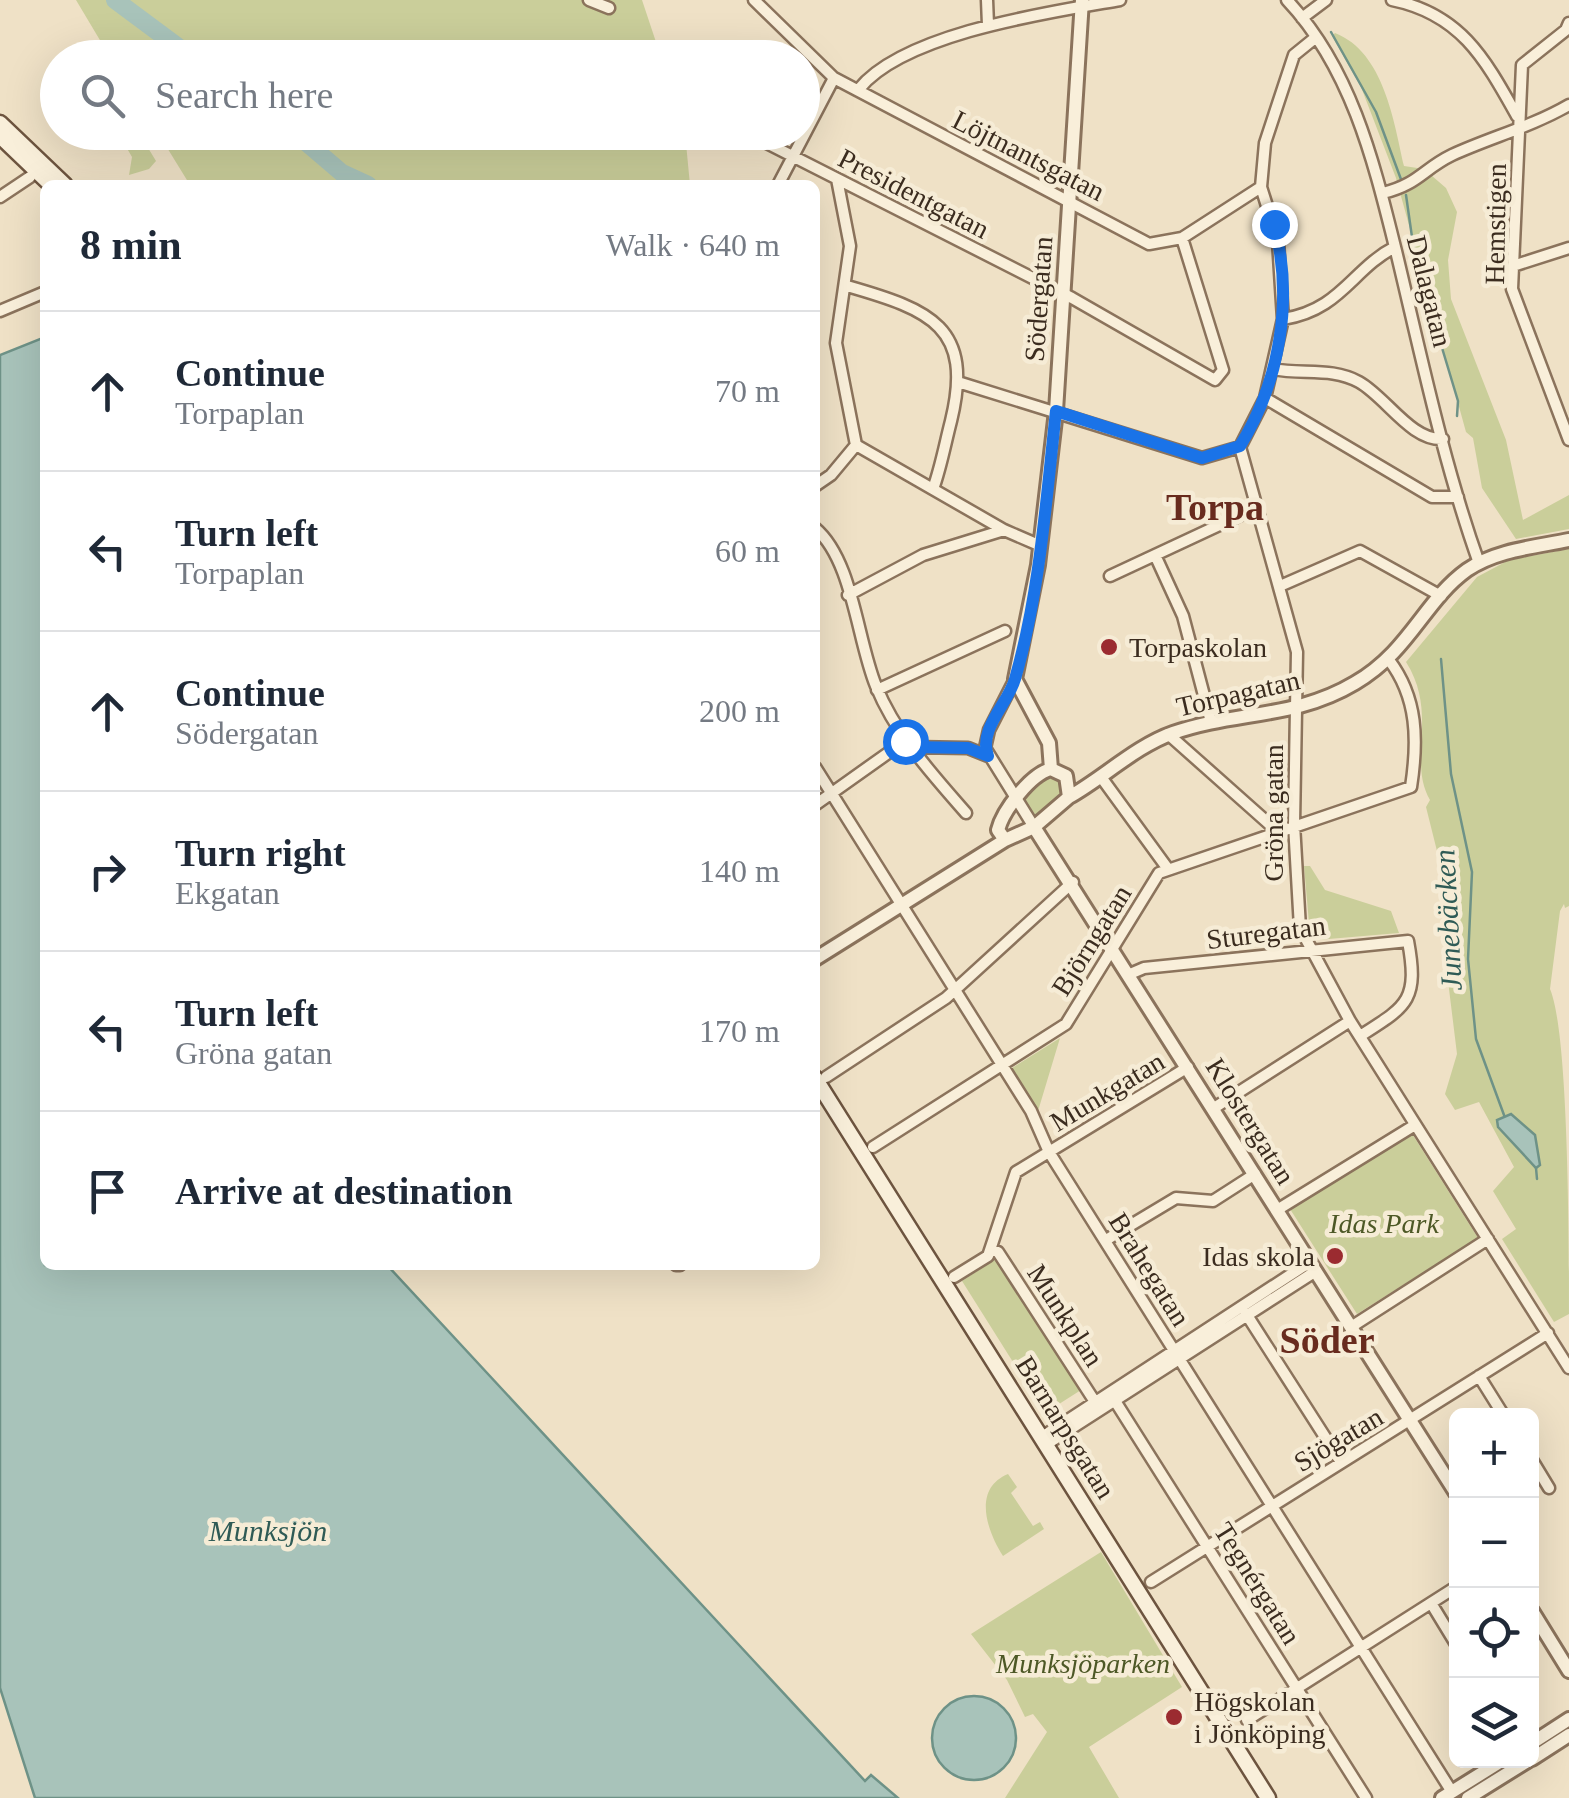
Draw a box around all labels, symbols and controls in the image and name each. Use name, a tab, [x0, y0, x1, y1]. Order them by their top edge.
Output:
search box	[40, 40, 820, 150]
icon: search	[75, 68, 130, 123]
text: Search here	[155, 74, 333, 116]
street label: Löjtnantsgatan	[948, 104, 1110, 207]
street label: Presidentgatan	[833, 142, 994, 245]
street label: Hemstigen	[1479, 163, 1512, 285]
route end	[1252, 202, 1298, 248]
text: 8 min	[80, 222, 182, 268]
text: Walk · 640 m	[606, 227, 780, 263]
street label: Dalagatan	[1401, 232, 1458, 350]
street label: Södergatan	[1019, 235, 1058, 363]
text: Continue	[175, 352, 325, 394]
icon: ahead	[80, 364, 135, 419]
text: 70 m	[715, 373, 780, 409]
text: Torpaplan	[175, 395, 304, 431]
district label: Torpa	[1166, 486, 1264, 528]
text: Turn left	[175, 512, 318, 554]
icon: left	[80, 524, 135, 579]
text: 60 m	[715, 533, 780, 569]
text: Torpaplan	[175, 555, 304, 591]
place label: Torpaskolan	[1129, 632, 1267, 663]
marker: Torpaskolan	[1098, 636, 1120, 658]
street label: Torpagatan	[1173, 664, 1303, 723]
text: Continue	[175, 672, 325, 714]
icon: ahead	[80, 684, 135, 739]
text: 200 m	[699, 693, 780, 729]
text: Södergatan	[175, 715, 318, 751]
route start	[883, 719, 929, 765]
street label: Gröna gatan	[1258, 744, 1289, 882]
text: Turn right	[175, 832, 346, 874]
icon: right	[80, 844, 135, 899]
water label: Junebäcken	[1427, 848, 1468, 992]
text: 140 m	[699, 853, 780, 889]
text: Ekgatan	[175, 875, 280, 911]
street label: Björngatan	[1045, 879, 1138, 1001]
street label: Sturegatan	[1205, 910, 1327, 955]
text: Turn left	[175, 992, 318, 1034]
icon: left	[80, 1004, 135, 1059]
text: 170 m	[699, 1013, 780, 1049]
text: Gröna gatan	[175, 1035, 332, 1071]
street label: Munkgatan	[1045, 1045, 1170, 1138]
street label: Klostergatan	[1200, 1053, 1301, 1190]
icon: arrive	[80, 1164, 135, 1219]
text: Arrive at destination	[175, 1170, 513, 1212]
street label: Brahegatan	[1103, 1207, 1197, 1332]
park label: Idas Park	[1328, 1208, 1439, 1239]
place label: Idas skola	[1202, 1241, 1316, 1272]
marker: Idas skola	[1324, 1245, 1346, 1267]
street label: Munkplan	[1021, 1259, 1110, 1372]
district label: Söder	[1280, 1319, 1375, 1361]
street label: Barnarpsgatan	[1010, 1350, 1122, 1504]
street label: Sjögatan	[1288, 1401, 1388, 1478]
map controls	[1449, 1408, 1539, 1768]
button: +	[1449, 1408, 1539, 1498]
button: −	[1449, 1498, 1539, 1588]
water label: Munksjön	[208, 1514, 327, 1547]
street label: Tegnérgatan	[1208, 1517, 1307, 1650]
button: locate	[1449, 1588, 1539, 1678]
park label: Munksjöparken	[995, 1648, 1170, 1679]
button: layers	[1449, 1678, 1539, 1768]
place label: Högskolan i Jönköping	[1194, 1686, 1325, 1749]
marker: Högskolan i Jönköping	[1163, 1706, 1185, 1728]

